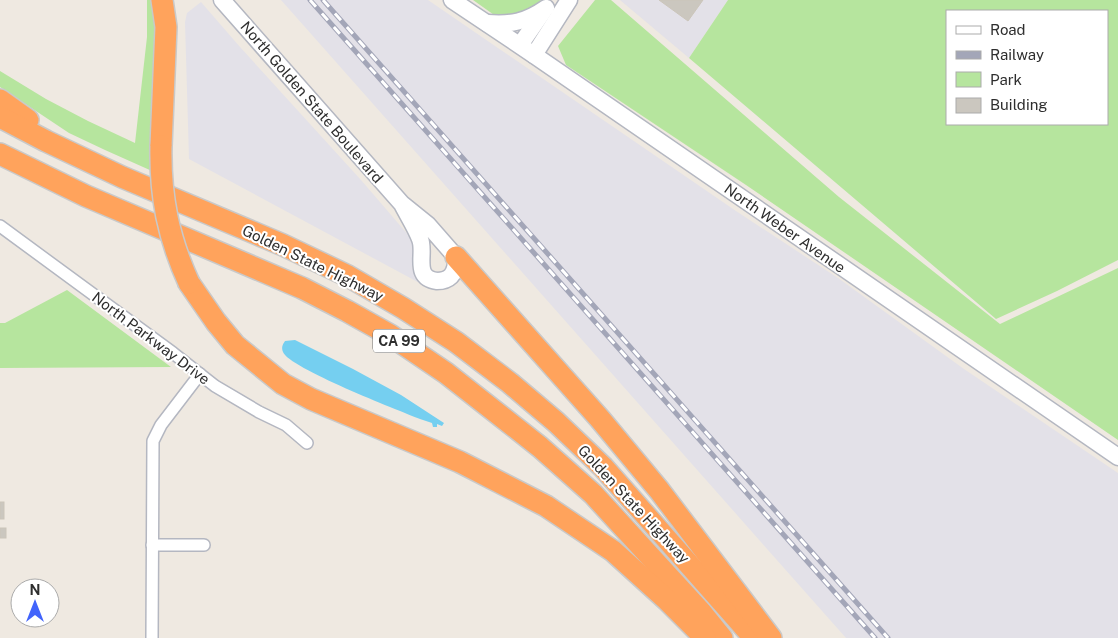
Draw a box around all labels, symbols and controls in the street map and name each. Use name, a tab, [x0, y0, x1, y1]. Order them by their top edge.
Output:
legend	[946, 10, 1108, 125]
street label: North Golden State Boulevard	[237, 18, 387, 186]
text: Road	[990, 21, 1026, 38]
text: Railway	[990, 46, 1044, 63]
text: Park	[990, 71, 1022, 88]
text: Building	[990, 96, 1048, 113]
street label: North Weber Avenue	[721, 180, 849, 276]
street label: Golden State Highway	[240, 221, 386, 305]
street label: North Parkway Drive	[89, 288, 213, 388]
road number: CA 99	[373, 330, 425, 352]
street label: Golden State Highway	[575, 441, 693, 567]
north arrow	[10, 578, 60, 628]
text: N	[30, 582, 40, 598]

